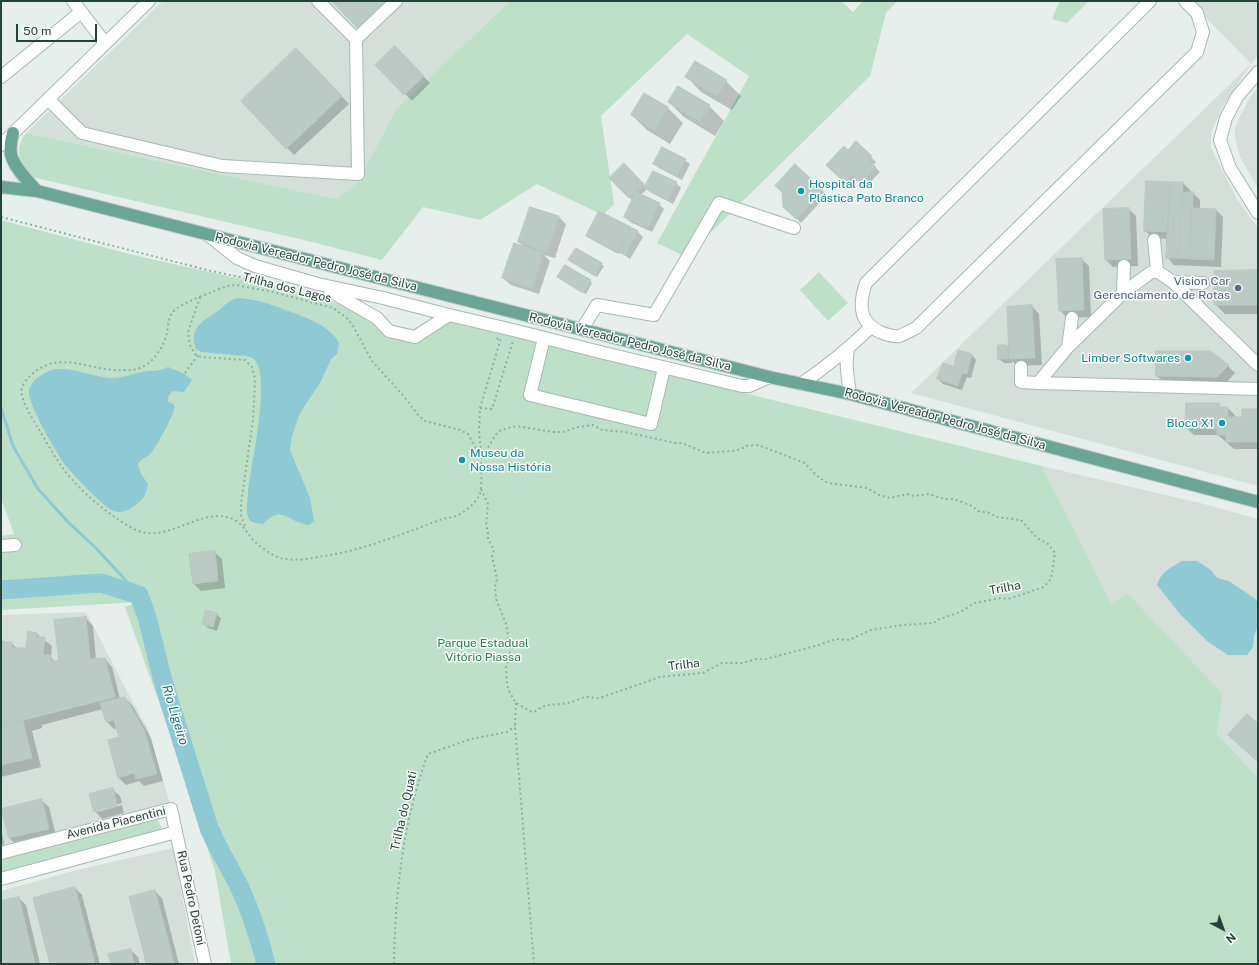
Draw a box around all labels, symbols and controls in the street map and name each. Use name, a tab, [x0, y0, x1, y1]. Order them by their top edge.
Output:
scale bar	[18, 16, 99, 42]
text: 50 m	[23, 24, 51, 38]
place label: Hospital da Plástica Pato Branco	[809, 177, 924, 205]
marker: Hospital da Plástica Pato Branco	[796, 186, 806, 196]
street label: Rodovia Vereador Pedro José da Silva	[213, 230, 419, 294]
street label: Trilha dos Lagos	[241, 270, 333, 306]
place label: Vision Car Gerenciamento de Rotas	[1093, 274, 1230, 302]
marker: Vision Car Gerenciamento de Rotas	[1233, 283, 1243, 293]
street label: Rodovia Vereador Pedro José da Silva	[527, 310, 733, 374]
place label: Limber Softwares	[1081, 351, 1180, 365]
marker: Limber Softwares	[1183, 353, 1193, 363]
street label: Rodovia Vereador Pedro José da Silva	[843, 385, 1047, 453]
place label: Bloco X1	[1167, 416, 1214, 430]
marker: Bloco X1	[1217, 418, 1227, 428]
place label: Museu da Nossa História	[470, 446, 551, 474]
marker: Museu da Nossa História	[457, 455, 467, 465]
street label: Trilha	[988, 578, 1022, 598]
park label: Parque Estadual Vitório Piassa	[437, 636, 529, 664]
street label: Trilha	[667, 656, 701, 674]
water label: Rio Ligeiro	[158, 683, 192, 747]
street label: Trilha do Quati	[388, 770, 420, 852]
street label: Avenida Piacentini	[65, 804, 167, 842]
street label: Rua Pedro Detoni	[174, 849, 208, 947]
north arrow	[1203, 909, 1243, 949]
text: N	[1224, 931, 1238, 945]

